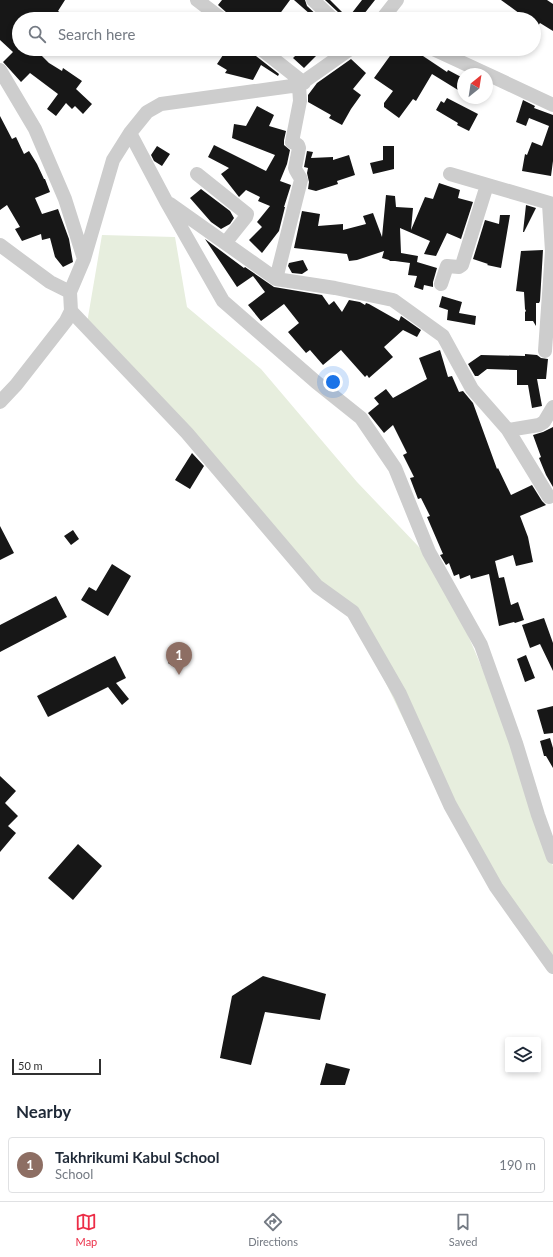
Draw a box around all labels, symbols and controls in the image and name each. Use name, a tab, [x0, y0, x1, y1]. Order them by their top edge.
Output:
search box	[12, 12, 541, 56]
icon: search	[26, 23, 48, 45]
text: Search here	[58, 25, 135, 43]
north arrow	[457, 68, 493, 104]
your location	[323, 372, 343, 392]
pin: 1	[166, 642, 192, 675]
map controls	[505, 1037, 541, 1073]
button: layers	[505, 1037, 541, 1073]
scale bar	[12, 1057, 101, 1076]
text: 50 m	[18, 1059, 43, 1072]
text: Nearby	[16, 1101, 71, 1122]
text: Takhrikumi Kabul School	[55, 1148, 219, 1166]
text: 1	[26, 1157, 34, 1173]
text: 190 m	[499, 1157, 536, 1173]
text: School	[55, 1166, 93, 1182]
tab: Map	[75, 1211, 97, 1248]
tab: Directions	[248, 1211, 298, 1248]
tab: Saved	[449, 1211, 478, 1248]

